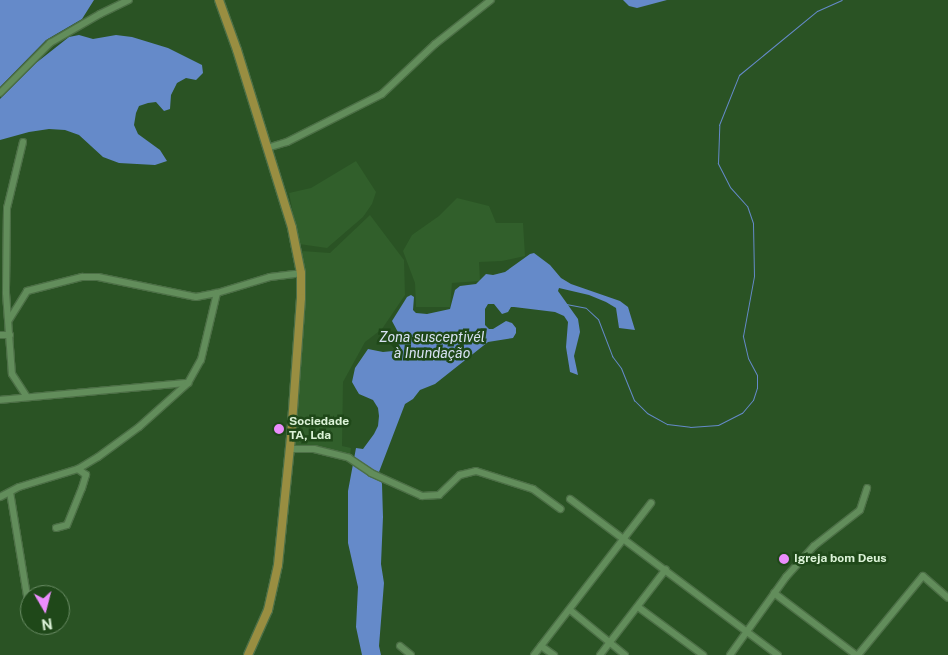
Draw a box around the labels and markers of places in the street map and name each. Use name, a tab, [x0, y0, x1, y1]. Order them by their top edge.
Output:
place label: Sociedade TA, Lda	[289, 415, 349, 443]
marker: Sociedade TA, Lda	[273, 423, 285, 435]
place label: Igreja bom Deus	[794, 552, 887, 566]
marker: Igreja bom Deus	[778, 553, 790, 565]

